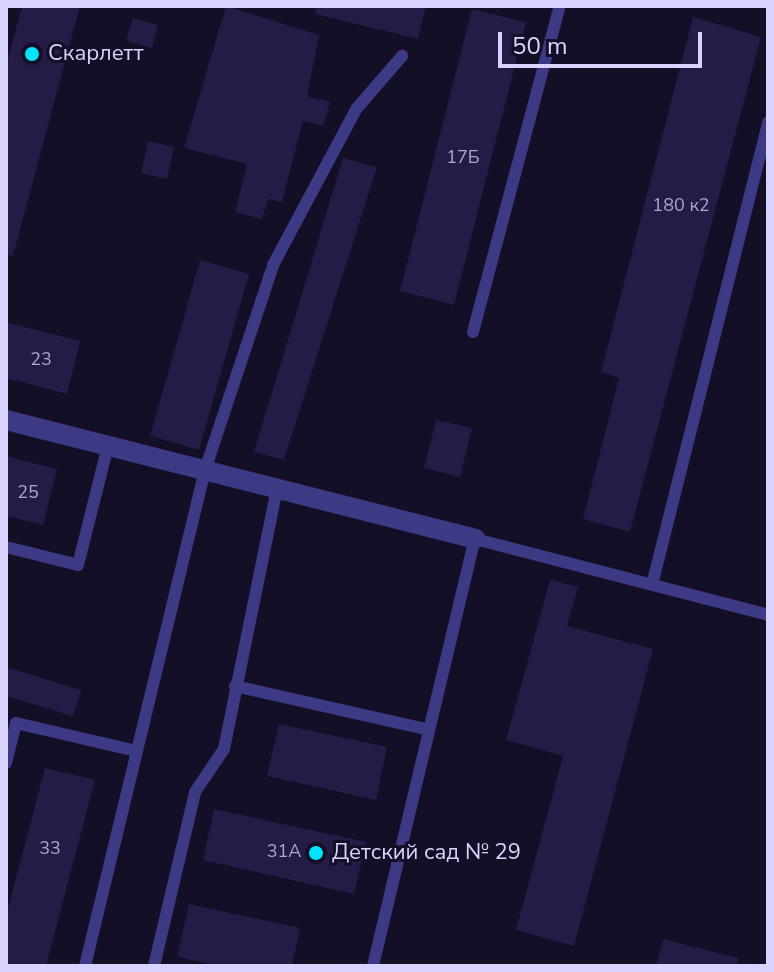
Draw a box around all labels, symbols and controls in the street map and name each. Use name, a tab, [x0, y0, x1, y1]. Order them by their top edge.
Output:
scale bar	[502, 16, 706, 66]
text: 50 m	[512, 30, 568, 62]
place label: Скарлетт	[48, 41, 143, 67]
marker: Скарлетт	[23, 45, 41, 63]
house number: 17Б	[446, 146, 480, 168]
house number: 180 к2	[652, 194, 710, 216]
house number: 23	[30, 348, 52, 370]
house number: 25	[17, 481, 39, 503]
house number: 33	[39, 837, 61, 859]
house number: 31А	[267, 840, 301, 862]
place label: Детский сад № 29	[332, 840, 521, 866]
marker: Детский сад № 29	[307, 844, 325, 862]

